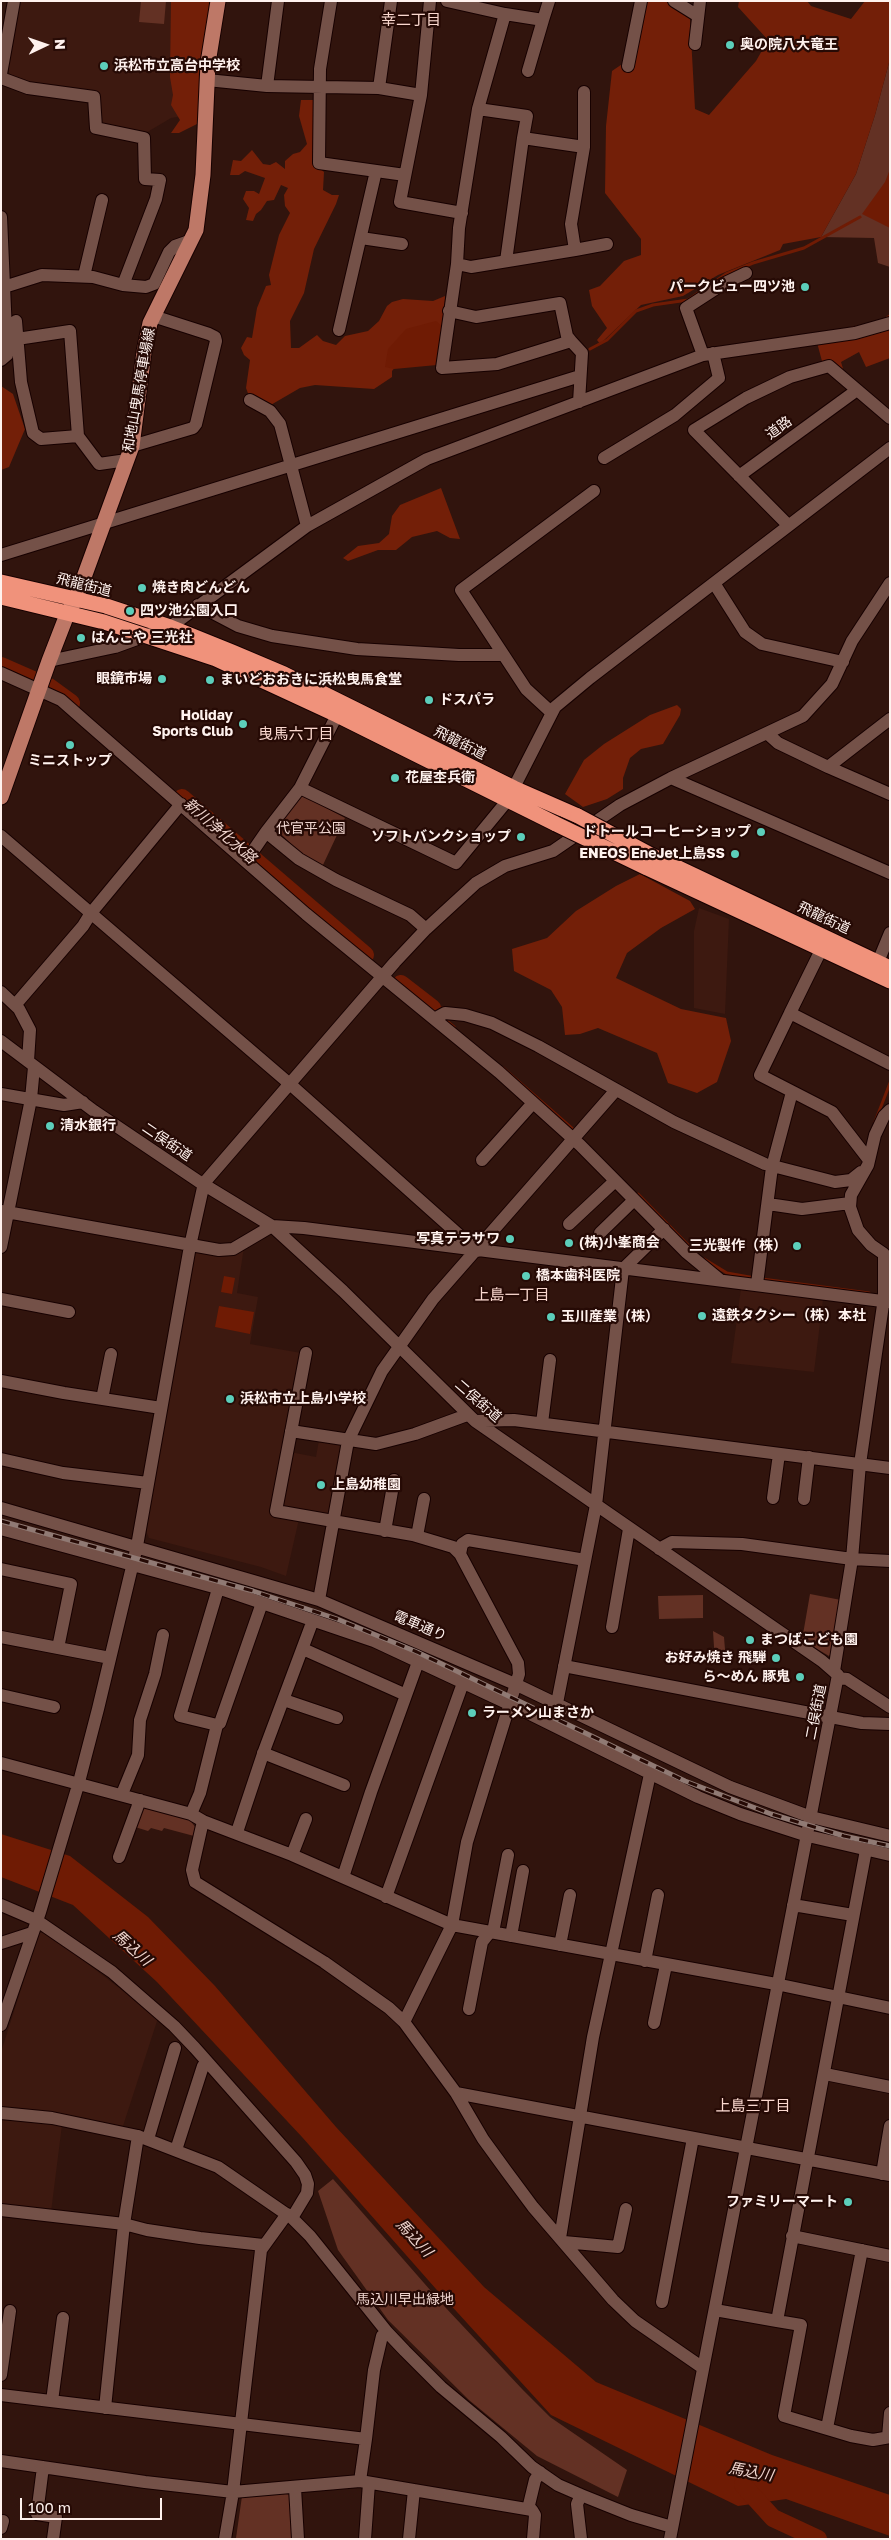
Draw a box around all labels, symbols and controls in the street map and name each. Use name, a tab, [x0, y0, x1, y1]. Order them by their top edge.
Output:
district label: 幸二丁目	[381, 11, 441, 29]
north arrow	[20, 20, 70, 70]
place label: 奥の院八大竜王	[740, 37, 838, 53]
text: N	[52, 38, 69, 50]
marker: 奥の院八大竜王	[724, 39, 736, 51]
place label: 浜松市立高台中学校	[114, 58, 240, 74]
marker: 浜松市立高台中学校	[98, 60, 110, 72]
place label: パークビュー四ツ池	[669, 279, 795, 295]
marker: パークビュー四ツ池	[799, 281, 811, 293]
street label: 和地山曳馬停車場線	[120, 326, 158, 454]
street label: 道路	[763, 413, 795, 443]
street label: 飛龍街道	[55, 570, 113, 600]
place label: 焼き肉どんどん	[152, 580, 250, 596]
marker: 焼き肉どんどん	[136, 582, 148, 594]
place label: 四ツ池公園入口	[140, 603, 238, 619]
marker: 四ツ池公園入口	[124, 605, 136, 617]
place label: はんこや 三光社	[91, 630, 192, 646]
marker: はんこや 三光社	[75, 632, 87, 644]
place label: 眼鏡市場	[96, 671, 152, 687]
place label: まいどおおきに浜松曳馬食堂	[220, 672, 402, 688]
marker: 眼鏡市場	[156, 673, 168, 685]
marker: まいどおおきに浜松曳馬食堂	[204, 674, 216, 686]
place label: ドスパラ	[439, 692, 495, 708]
marker: ドスパラ	[423, 694, 435, 706]
place label: Holiday Sports Club	[152, 708, 233, 740]
marker: Holiday Sports Club	[237, 718, 249, 730]
street label: 飛龍街道	[431, 723, 489, 763]
district label: 曳馬六丁目	[259, 725, 333, 743]
marker: ミニストップ	[64, 739, 76, 751]
place label: ミニストップ	[28, 753, 112, 769]
place label: 花屋杢兵衛	[405, 770, 475, 786]
marker: 花屋杢兵衛	[389, 772, 401, 784]
water label: 新川浄化水路	[180, 795, 260, 867]
park label: 代官平公園	[276, 821, 346, 837]
place label: ドトールコーヒーショップ	[583, 824, 751, 840]
marker: ドトールコーヒーショップ	[755, 826, 767, 838]
place label: ソフトバンクショップ	[371, 829, 511, 845]
marker: ソフトバンクショップ	[515, 831, 527, 843]
place label: ENEOS EneJet上島SS	[579, 846, 725, 862]
marker: ENEOS EneJet上島SS	[729, 848, 741, 860]
street label: 飛龍街道	[795, 899, 853, 937]
place label: 清水銀行	[60, 1118, 116, 1134]
street label: 二俣街道	[139, 1119, 195, 1165]
marker: 清水銀行	[44, 1120, 56, 1132]
place label: 写真テラサワ	[416, 1231, 500, 1247]
marker: 写真テラサワ	[504, 1233, 516, 1245]
place label: (株)小峯商会	[579, 1235, 660, 1251]
marker: (株)小峯商会	[563, 1237, 575, 1249]
place label: 三光製作（株）	[689, 1238, 787, 1254]
marker: 三光製作（株）	[791, 1240, 803, 1252]
place label: 橋本歯科医院	[536, 1268, 620, 1284]
marker: 橋本歯科医院	[520, 1270, 532, 1282]
district label: 上島一丁目	[475, 1286, 549, 1304]
place label: 遠鉄タクシー（株）本社	[712, 1308, 866, 1324]
place label: 玉川産業（株）	[561, 1309, 659, 1325]
marker: 遠鉄タクシー（株）本社	[696, 1310, 708, 1322]
marker: 玉川産業（株）	[545, 1311, 557, 1323]
street label: 二俣街道	[451, 1376, 505, 1426]
place label: 浜松市立上島小学校	[240, 1391, 366, 1407]
marker: 浜松市立上島小学校	[224, 1393, 236, 1405]
place label: 上島幼稚園	[331, 1477, 401, 1493]
marker: 上島幼稚園	[315, 1479, 327, 1491]
street label: 電車通り	[391, 1607, 449, 1645]
place label: まつばこども園	[760, 1632, 858, 1648]
marker: まつばこども園	[744, 1634, 756, 1646]
place label: お好み焼き 飛騨	[665, 1650, 766, 1666]
marker: お好み焼き 飛騨	[770, 1652, 782, 1664]
place label: ら～めん 豚鬼	[703, 1669, 790, 1685]
marker: ら～めん 豚鬼	[794, 1671, 806, 1683]
street label: 二俣街道	[802, 1683, 830, 1741]
place label: ラーメン山まさか	[482, 1705, 594, 1721]
marker: ラーメン山まさか	[466, 1707, 478, 1719]
water label: 馬込川	[109, 1926, 155, 1970]
district label: 上島三丁目	[716, 2097, 790, 2115]
place label: ファミリーマート	[726, 2194, 838, 2210]
marker: ファミリーマート	[842, 2196, 854, 2208]
water label: 馬込川	[392, 2215, 436, 2261]
park label: 馬込川早出緑地	[356, 2292, 454, 2308]
water label: 馬込川	[727, 2459, 775, 2485]
scale bar	[22, 2488, 165, 2520]
text: 100 m	[28, 2498, 71, 2516]

